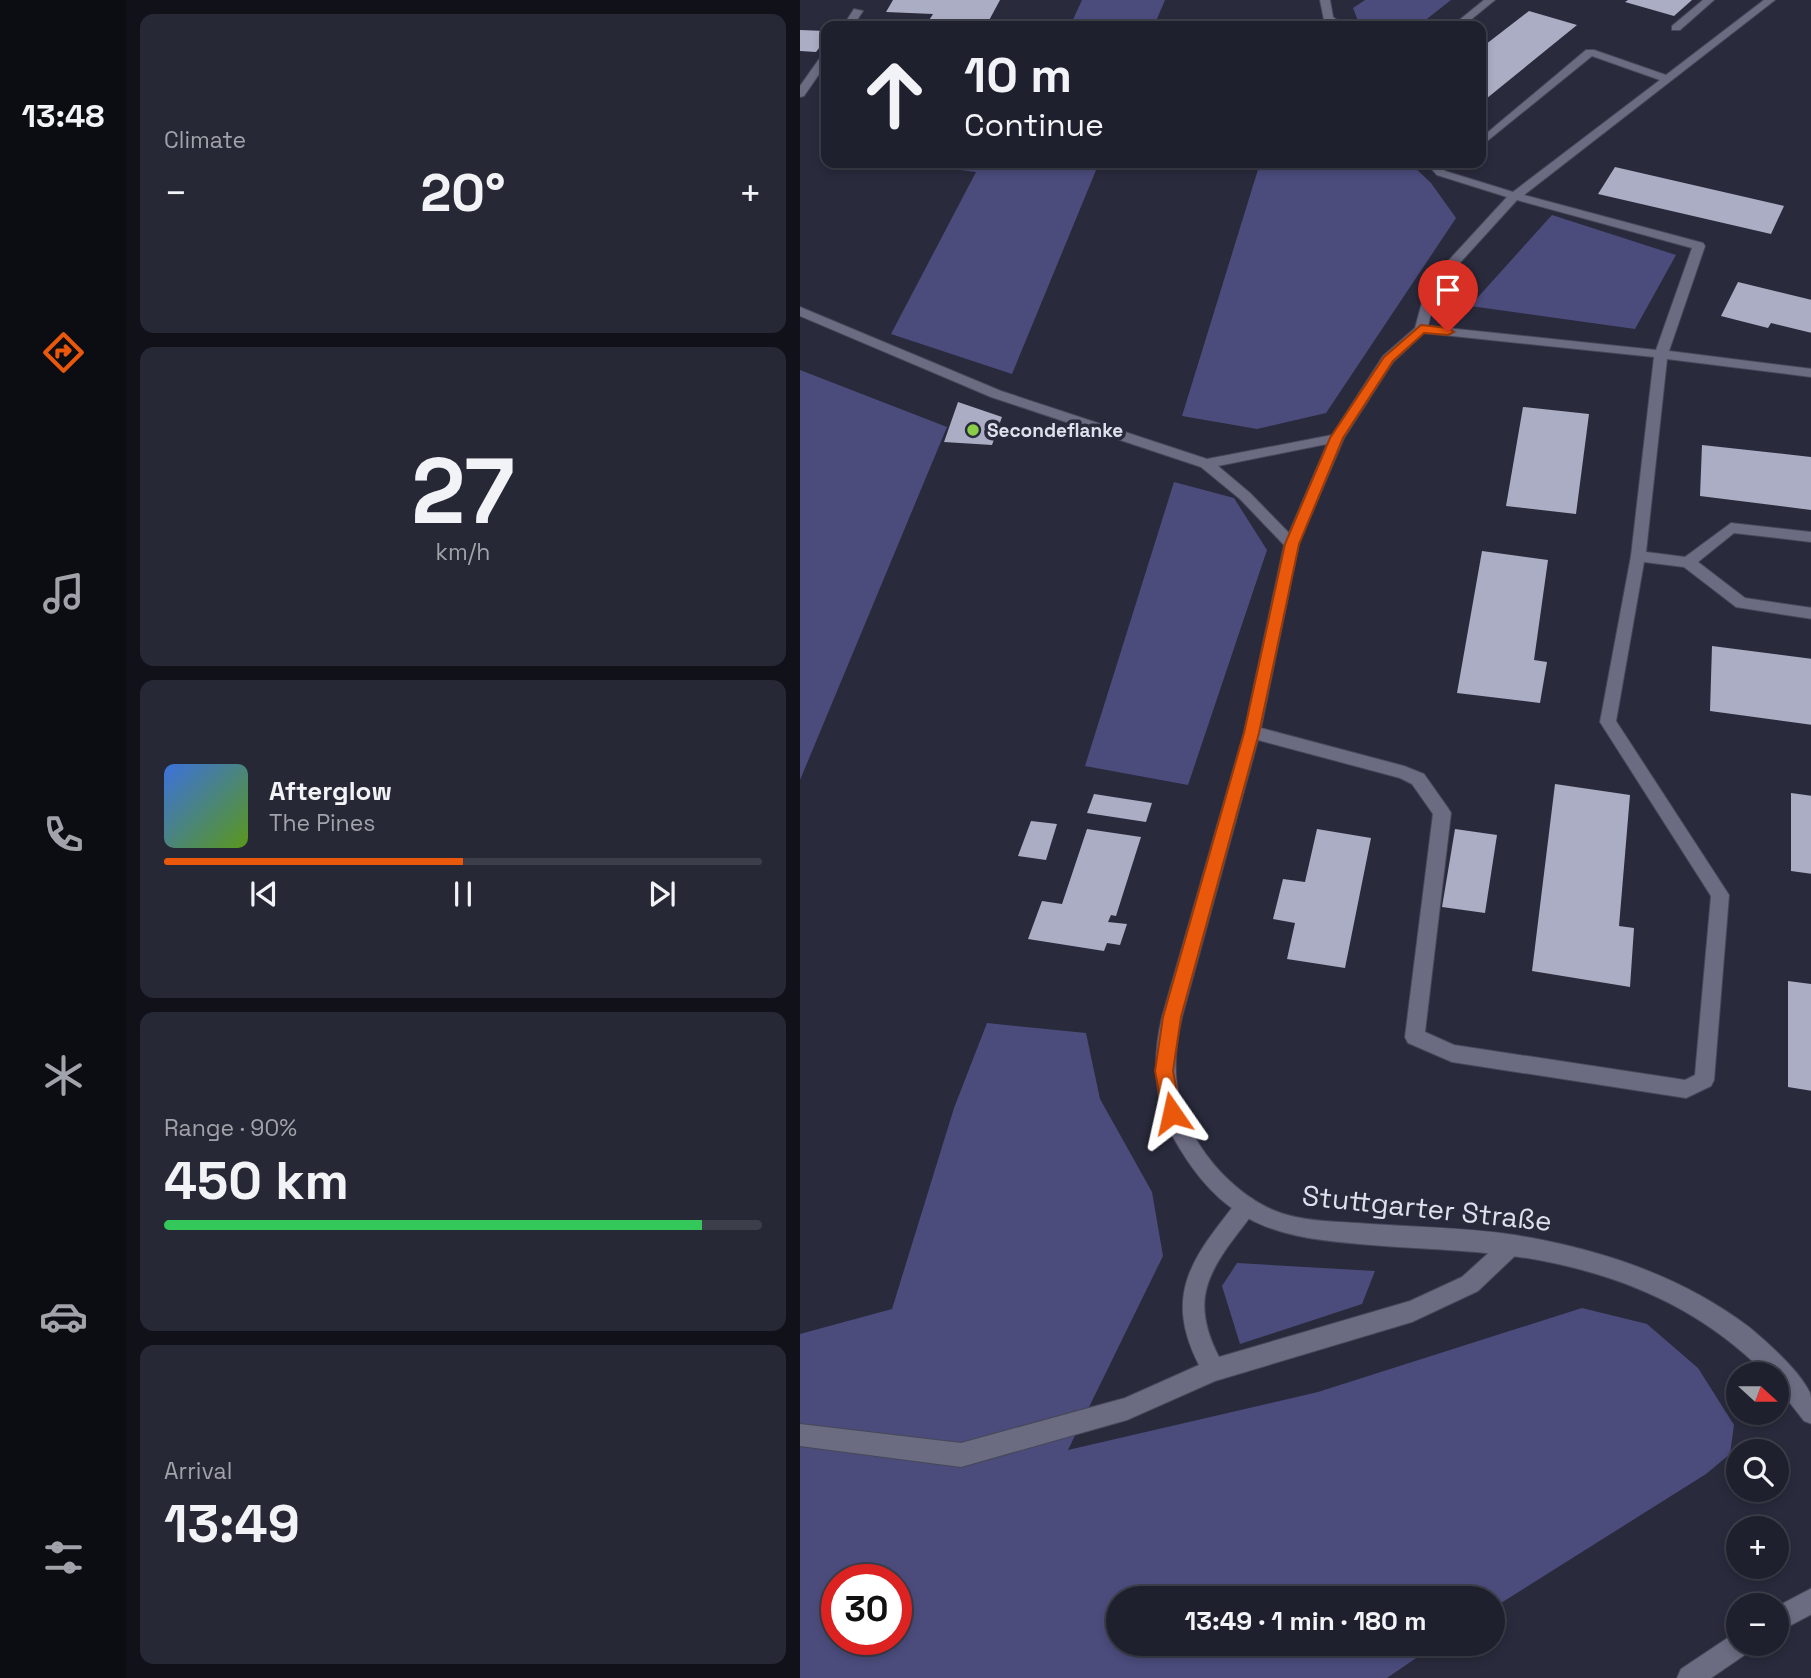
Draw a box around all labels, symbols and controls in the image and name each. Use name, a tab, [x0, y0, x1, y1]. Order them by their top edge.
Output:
text: 10 m	[964, 44, 1072, 106]
icon: ahead	[849, 49, 940, 140]
text: 13:48	[21, 96, 105, 136]
text: Continue	[964, 105, 1104, 145]
text: Climate	[164, 125, 246, 155]
text: 20°	[420, 160, 506, 226]
text: −	[164, 169, 188, 217]
text: +	[738, 169, 762, 217]
pin	[1418, 260, 1478, 332]
icon: arrive	[1429, 271, 1467, 309]
icon: directions	[39, 328, 88, 377]
place label: Secondeflanke	[987, 418, 1123, 443]
marker: Secondeflanke	[965, 422, 981, 438]
text: 27	[411, 433, 515, 550]
text: km/h	[436, 537, 490, 567]
icon: music	[39, 569, 88, 618]
text: Afterglow	[269, 774, 392, 808]
text: The Pines	[269, 808, 375, 838]
icon: phone	[39, 810, 88, 859]
icon: previous	[245, 875, 283, 913]
icon: pause	[444, 875, 482, 913]
icon: next	[643, 875, 681, 913]
icon: climate	[39, 1051, 88, 1100]
position arrow	[1135, 1076, 1209, 1150]
text: Range · 90%	[164, 1113, 297, 1143]
text: 450 km	[164, 1148, 349, 1214]
street label: Stuttgarter Straße	[1300, 1177, 1554, 1239]
icon: car	[39, 1292, 88, 1341]
north arrow	[1726, 1362, 1789, 1424]
map controls	[1726, 1362, 1789, 1656]
button: search	[1726, 1439, 1789, 1502]
text: Arrival	[164, 1456, 232, 1486]
text: 13:49	[164, 1491, 300, 1557]
button: +	[1726, 1516, 1789, 1579]
icon: filters	[39, 1533, 88, 1582]
speed limit sign: 30	[821, 1564, 912, 1655]
button: −	[1726, 1593, 1789, 1656]
text: 13:49 · 1 min · 180 m	[1184, 1604, 1427, 1638]

